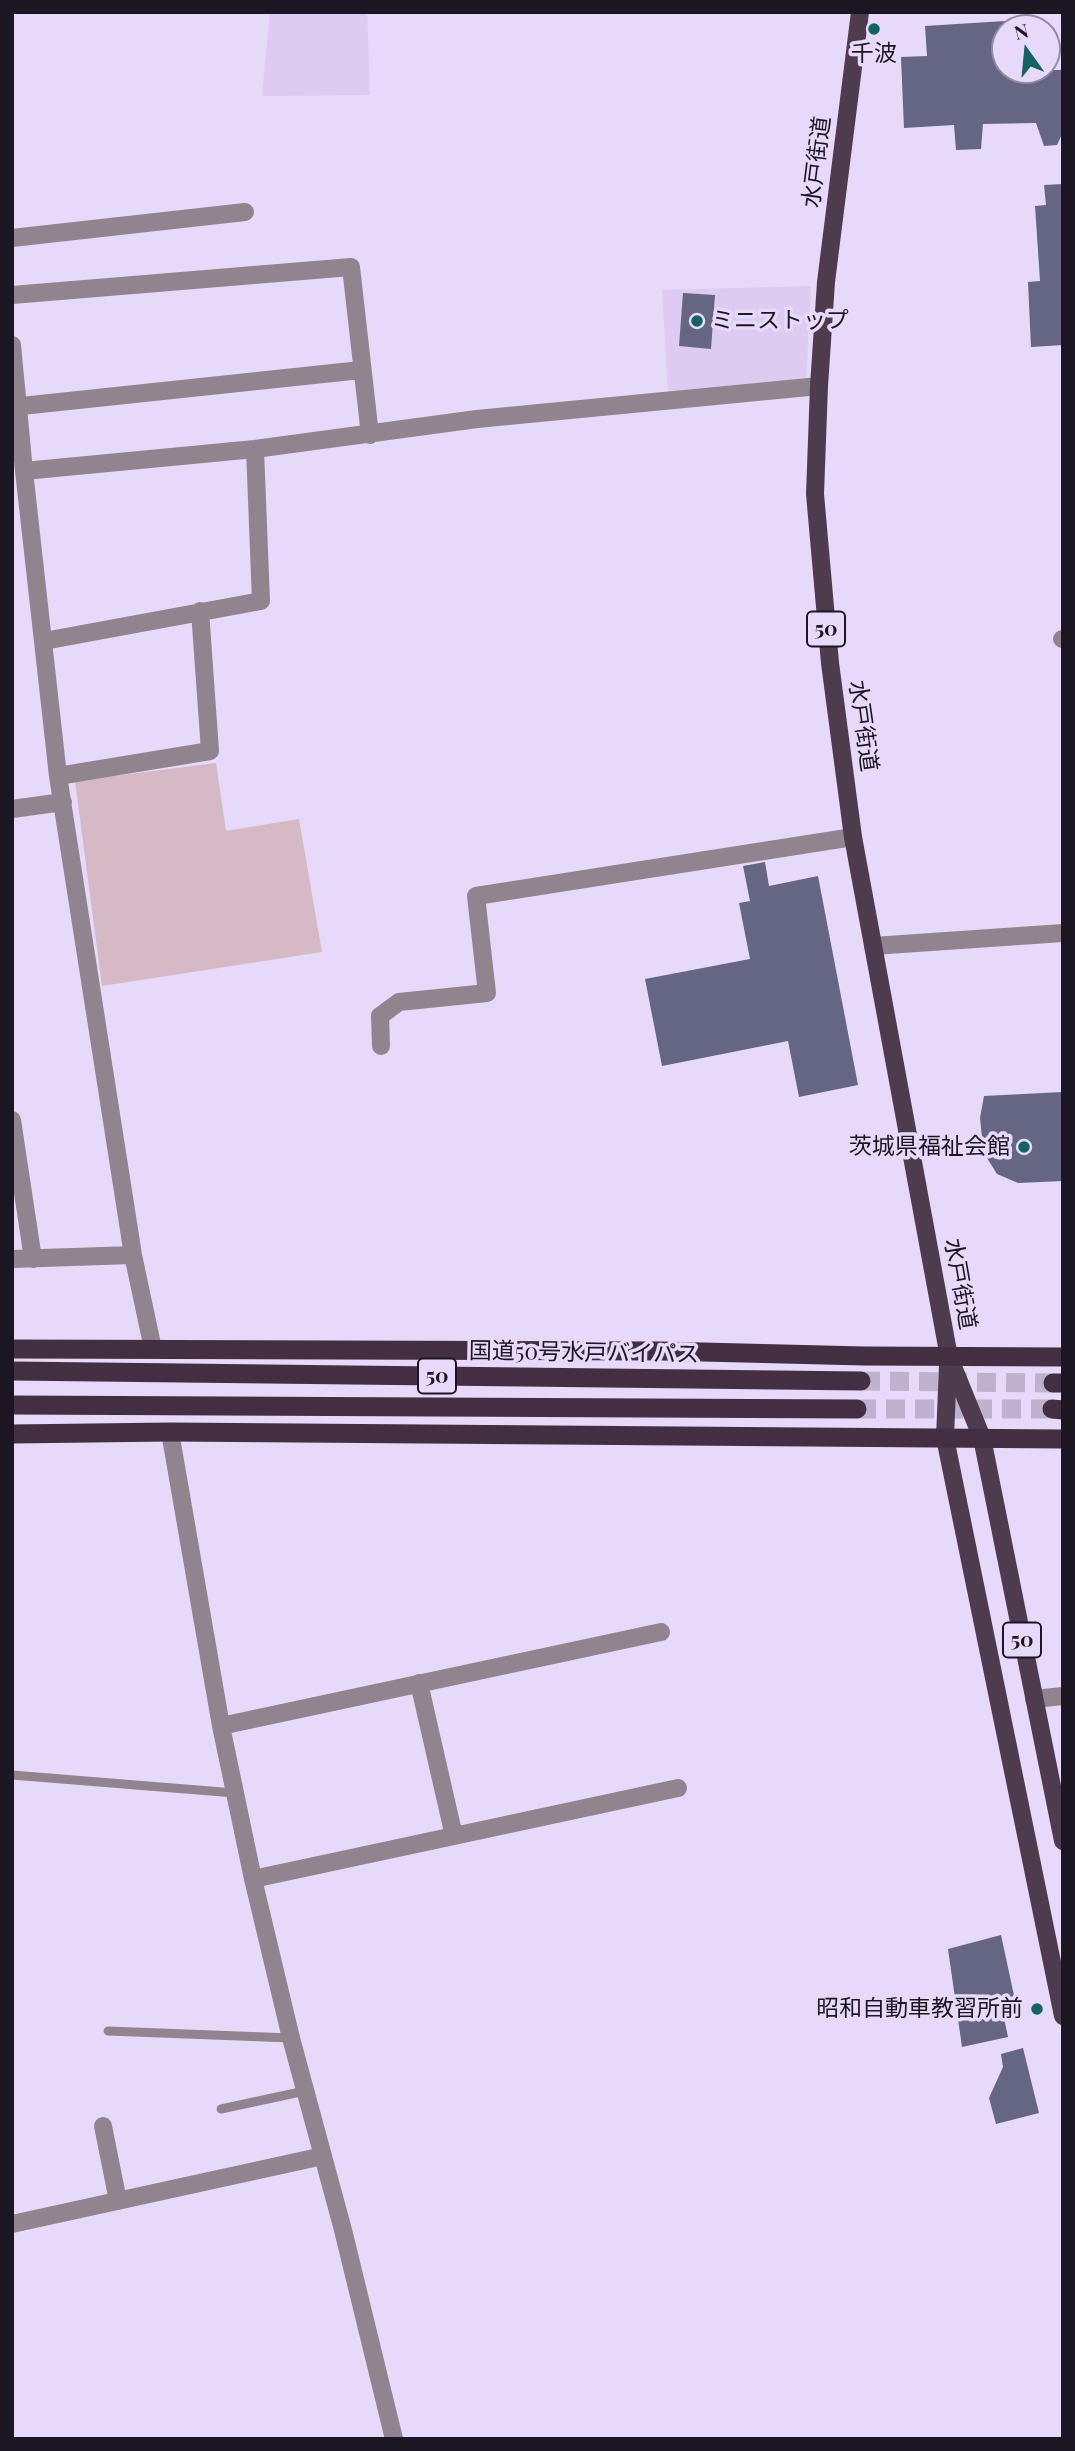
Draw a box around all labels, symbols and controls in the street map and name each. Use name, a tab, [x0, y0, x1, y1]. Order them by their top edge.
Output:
north arrow	[991, 14, 1061, 84]
text: N	[1011, 16, 1031, 45]
marker: 千波	[866, 21, 882, 37]
place label: 千波	[851, 40, 897, 68]
street label: 水戸街道	[798, 115, 836, 209]
place label: ミニストップ	[711, 307, 849, 335]
marker: ミニストップ	[689, 313, 705, 329]
road number: 50	[807, 612, 845, 646]
street label: 水戸街道	[843, 679, 883, 773]
place label: 茨城県福祉会館	[849, 1133, 1010, 1161]
marker: 茨城県福祉会館	[1016, 1139, 1032, 1155]
street label: 水戸街道	[938, 1236, 982, 1332]
street label: 国道50号水戸バイパス	[469, 1337, 699, 1369]
road number: 50	[418, 1358, 456, 1394]
road number: 50	[1003, 1622, 1041, 1658]
place label: 昭和自動車教習所前	[816, 1995, 1023, 2023]
marker: 昭和自動車教習所前	[1029, 2001, 1045, 2017]

